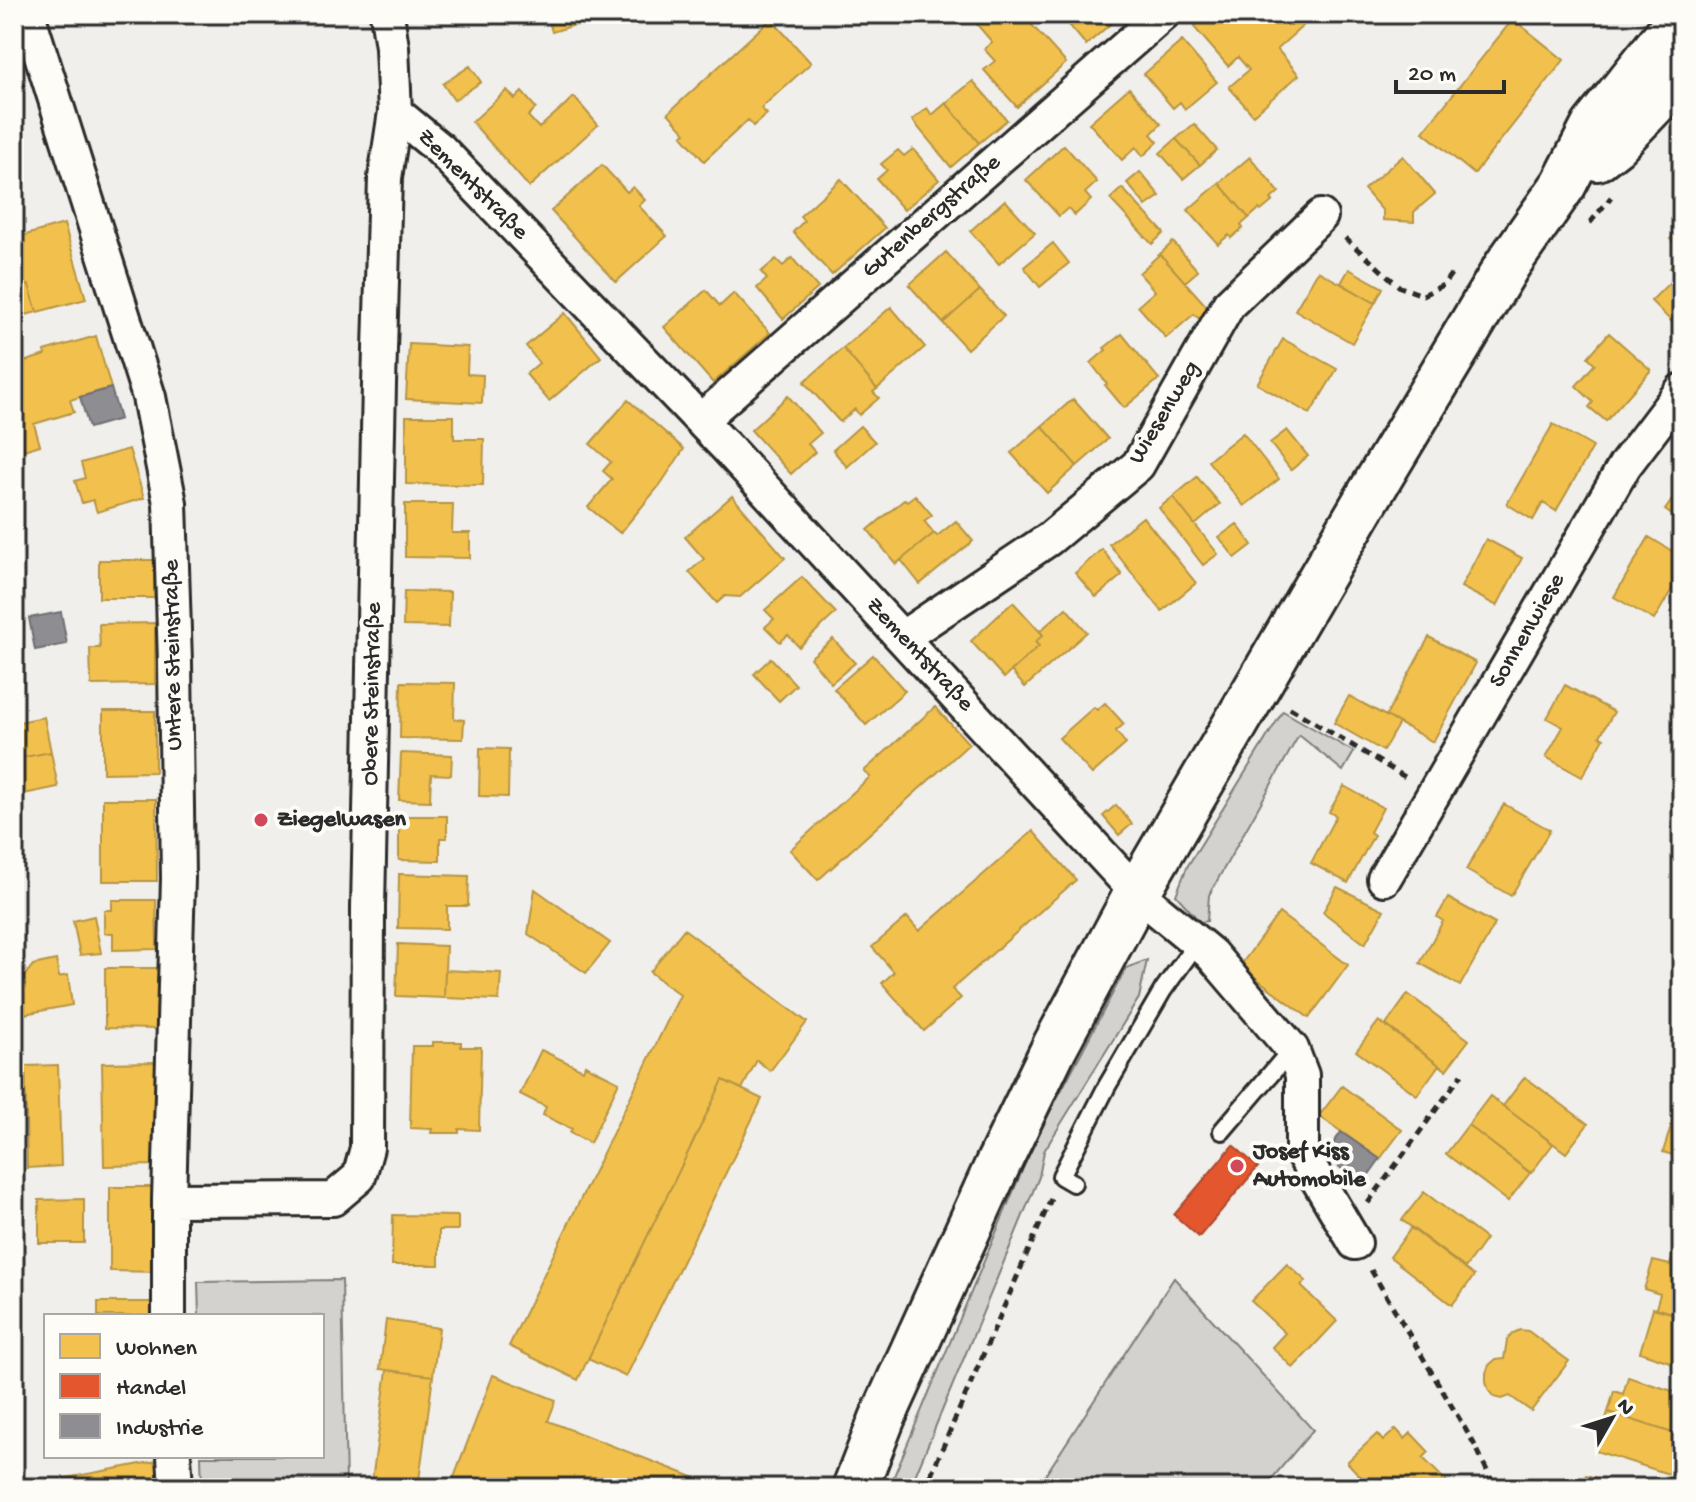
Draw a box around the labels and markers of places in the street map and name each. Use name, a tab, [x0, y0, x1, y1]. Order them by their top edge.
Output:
place label: Ziegelwasen	[277, 806, 407, 835]
marker: Ziegelwasen	[252, 811, 270, 829]
place label: Josef Kiss Automobile	[1252, 1138, 1367, 1195]
marker: Josef Kiss Automobile	[1228, 1157, 1246, 1175]

